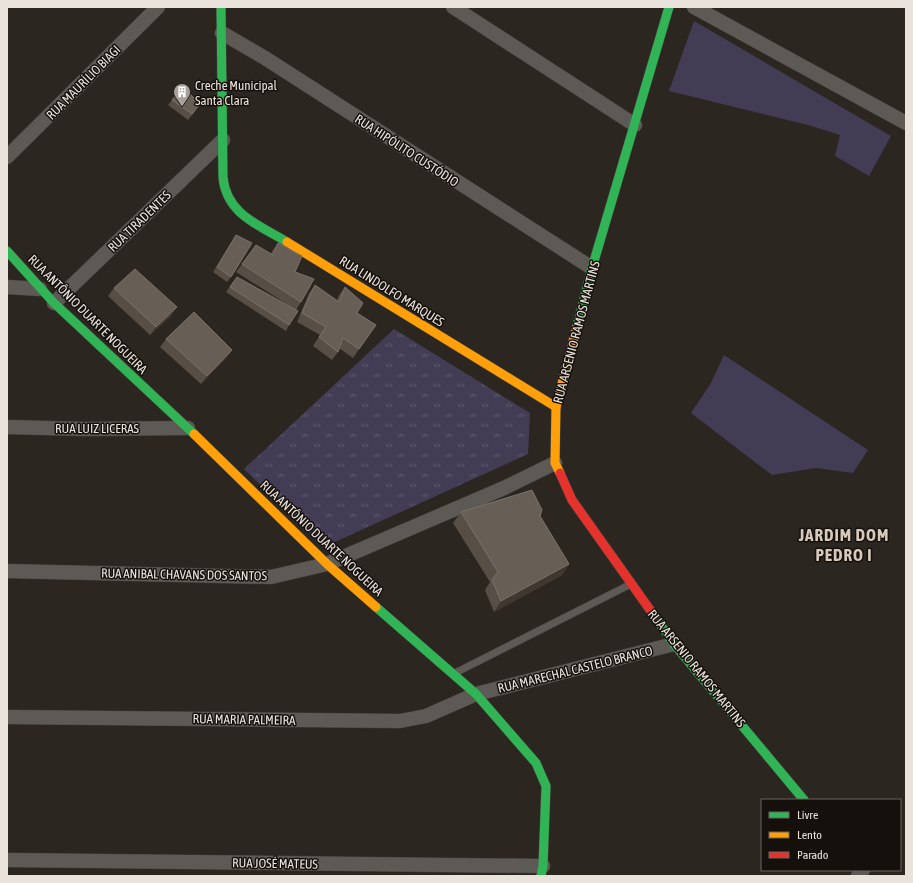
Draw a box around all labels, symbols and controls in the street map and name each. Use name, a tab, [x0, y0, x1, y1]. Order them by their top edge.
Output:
street label: RUA MAURÍLIO BIAGI	[43, 42, 124, 123]
place label: Creche Municipal Santa Clara	[195, 78, 278, 108]
building icon: Creche Municipal Santa Clara	[172, 82, 192, 107]
street label: RUA HIPÓLITO CUSTÓDIO	[352, 111, 462, 190]
street label: RUA TIRADENTES	[105, 187, 174, 255]
street label: RUA ANTÔNIO DUARTE NOGUEIRA	[25, 252, 151, 377]
street label: RUA LINDOLFO MARQUES	[337, 253, 447, 330]
street label: RUA ARSENIO RAMOS MARTINS	[550, 259, 603, 405]
street label: RUA LUIZ LICERAS	[55, 421, 140, 436]
street label: RUA ANTÔNIO DUARTE NOGUEIRA	[257, 478, 387, 600]
district label: JARDIM DOM PEDRO I	[798, 525, 889, 565]
street label: RUA ANIBAL CHAVANS DOS SANTOS	[101, 566, 268, 583]
street label: RUA ARSENIO RAMOS MARTINS	[645, 607, 749, 730]
street label: RUA MARECHAL CASTELO BRANCO	[496, 643, 654, 696]
street label: RUA MARIA PALMEIRA	[192, 711, 296, 728]
legend	[761, 799, 901, 871]
text: Livre	[797, 808, 818, 822]
text: Lento	[797, 828, 822, 842]
text: Parado	[797, 848, 829, 862]
street label: RUA JOSÉ MATEUS	[232, 855, 319, 872]

